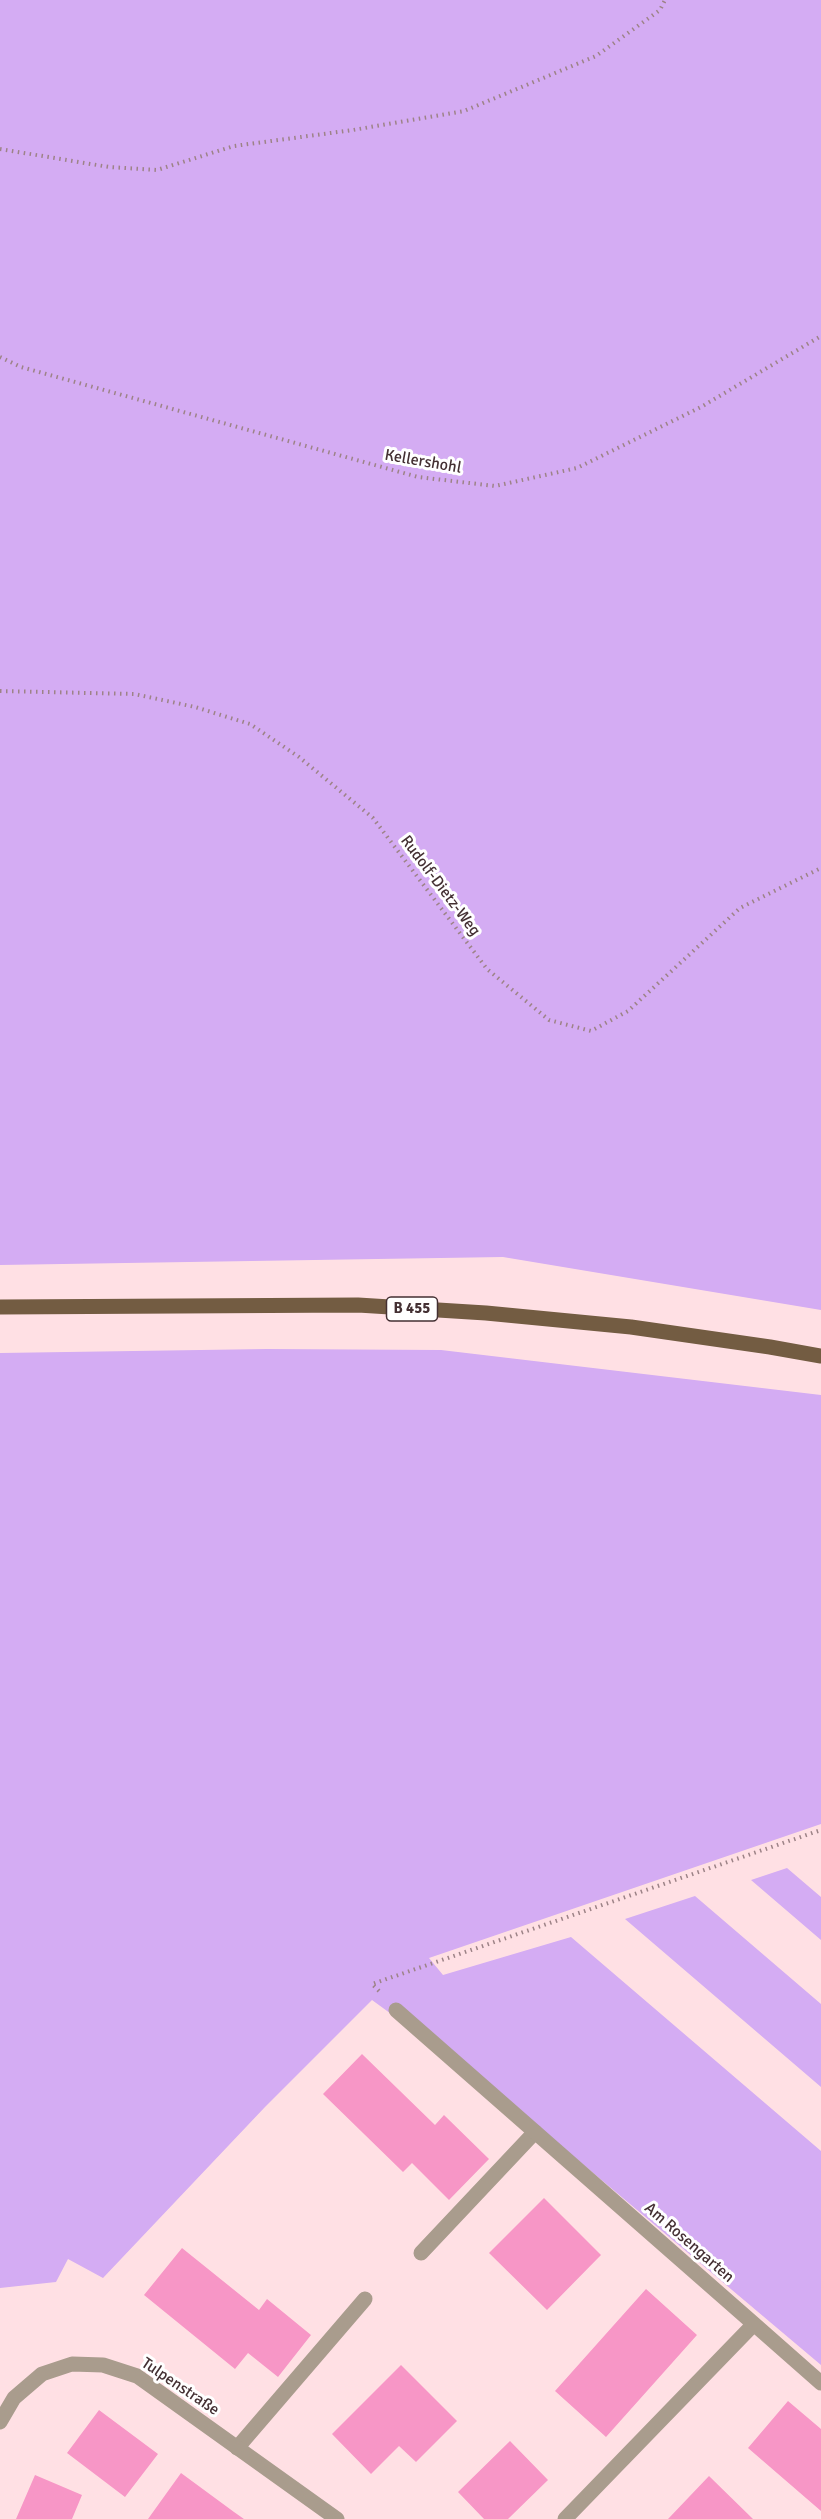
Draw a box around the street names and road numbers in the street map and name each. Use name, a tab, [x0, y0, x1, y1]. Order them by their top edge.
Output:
street label: Kellershohl	[383, 446, 463, 478]
street label: Rudolf-Dietz-Weg	[396, 832, 484, 940]
road number: B 455	[386, 1297, 438, 1321]
street label: Am Rosengarten	[640, 2199, 738, 2287]
street label: Tulpenstraße	[137, 2354, 223, 2420]

